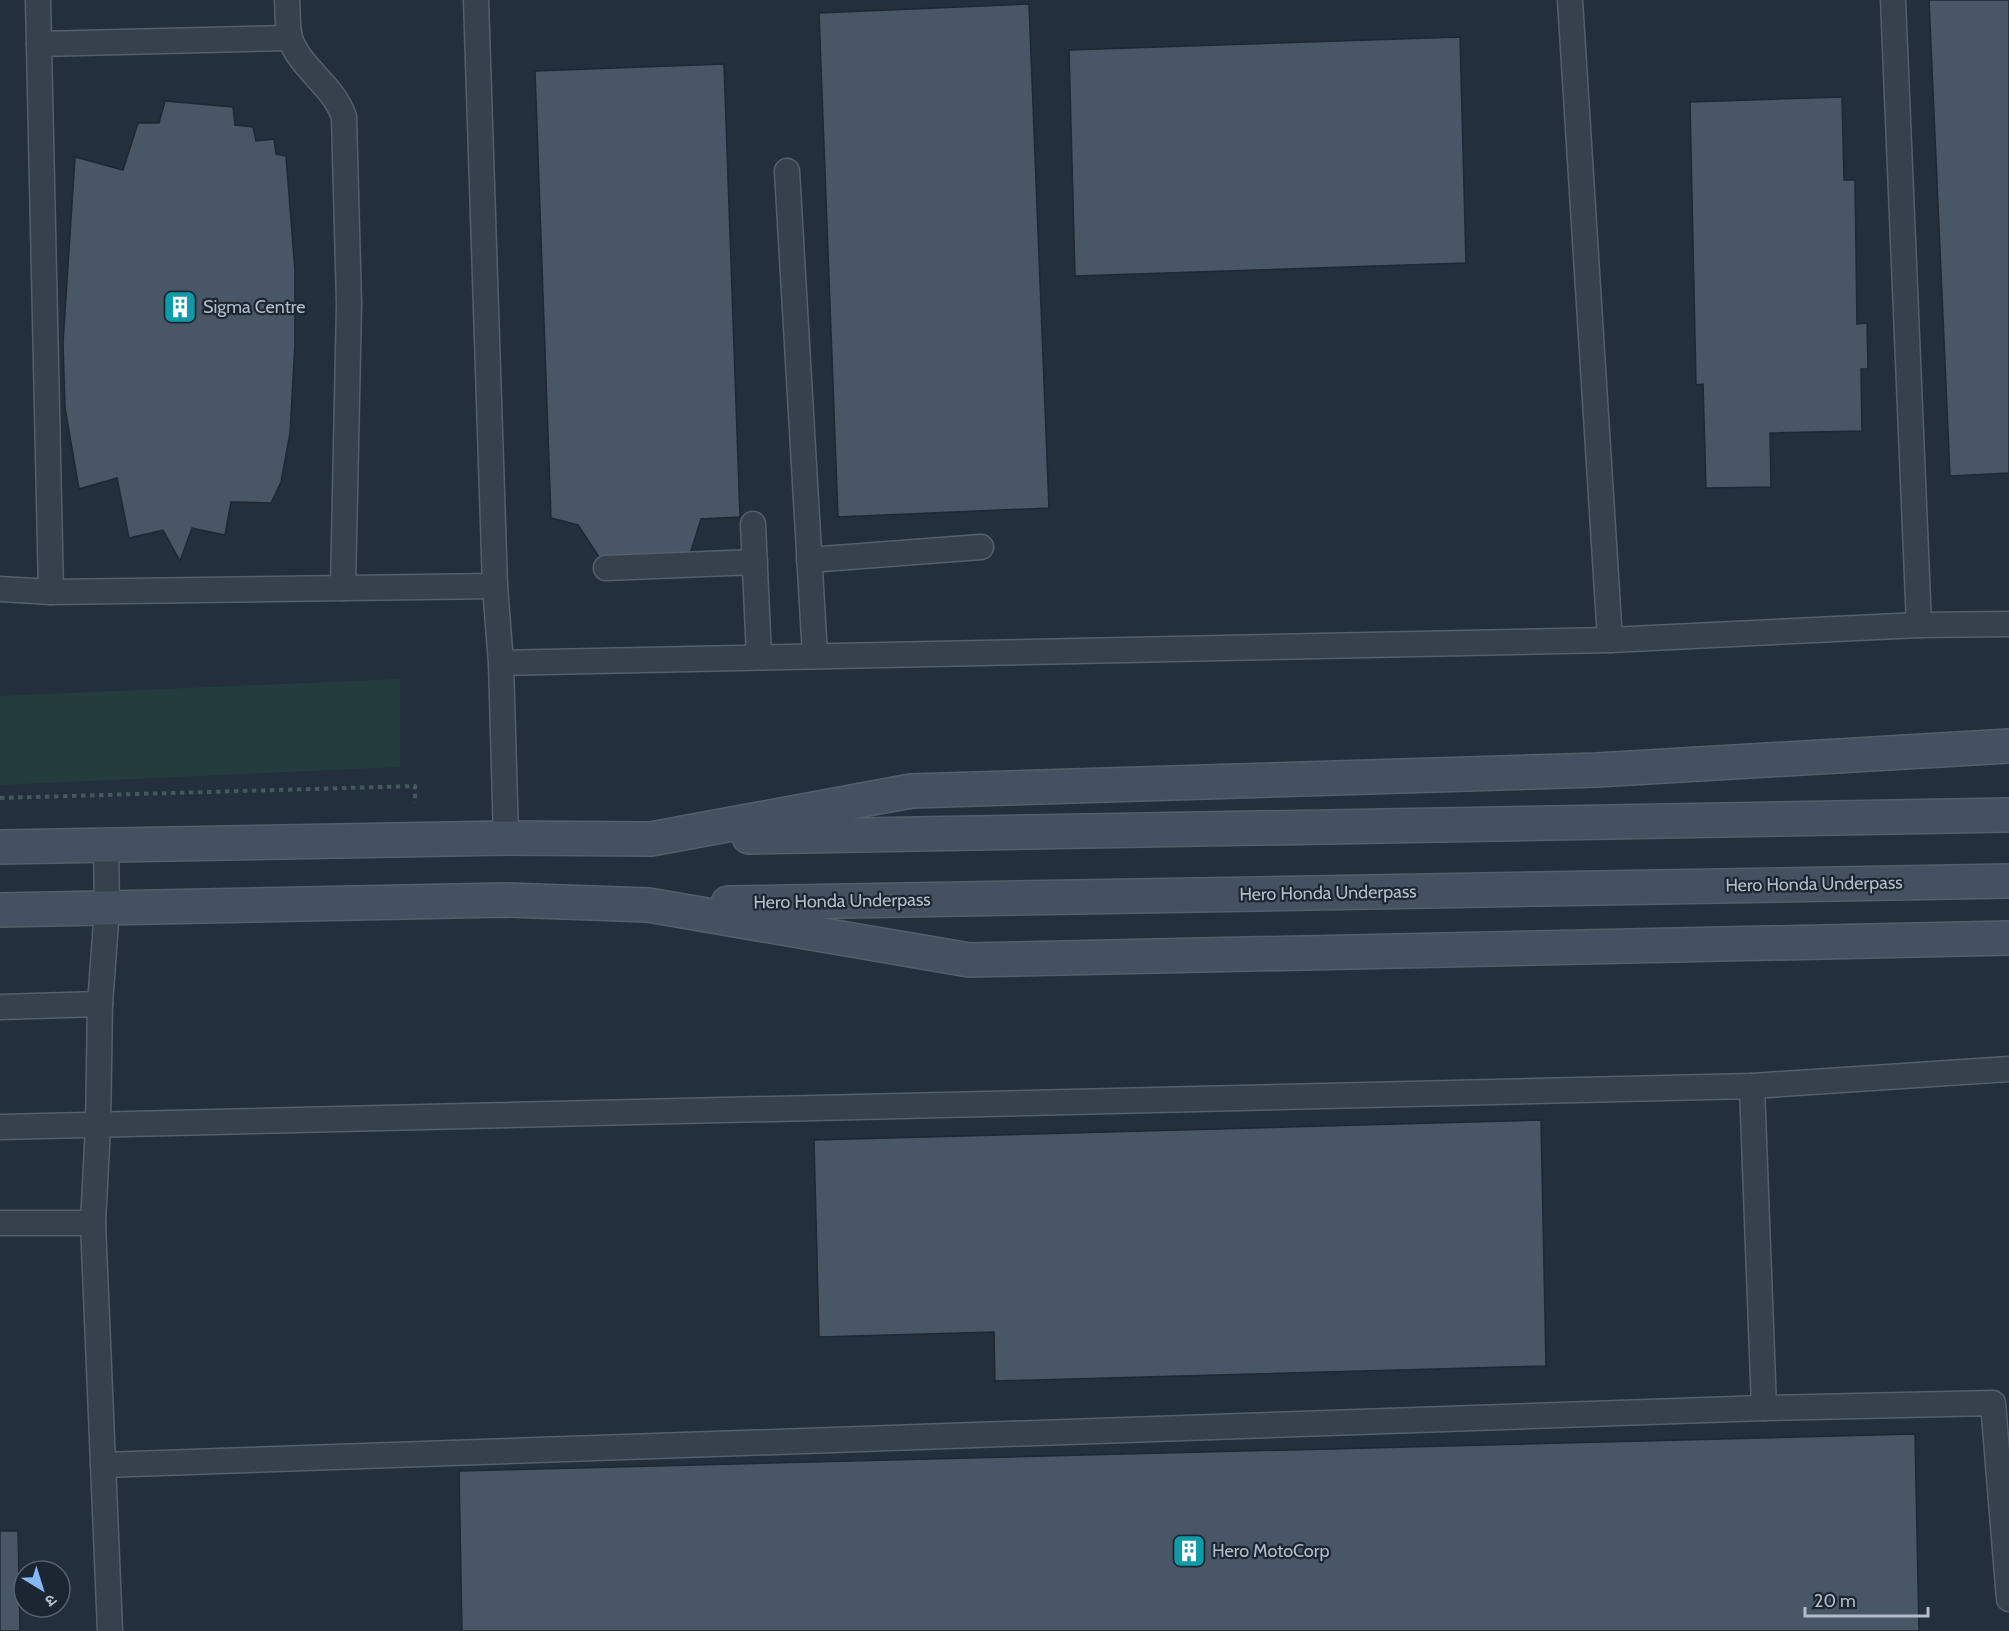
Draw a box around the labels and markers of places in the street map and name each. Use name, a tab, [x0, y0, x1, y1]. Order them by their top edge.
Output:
building icon: Sigma Centre	[162, 289, 198, 325]
place label: Sigma Centre	[203, 296, 305, 318]
building icon: Hero MotoCorp	[1171, 1533, 1207, 1569]
place label: Hero MotoCorp	[1212, 1540, 1329, 1562]

